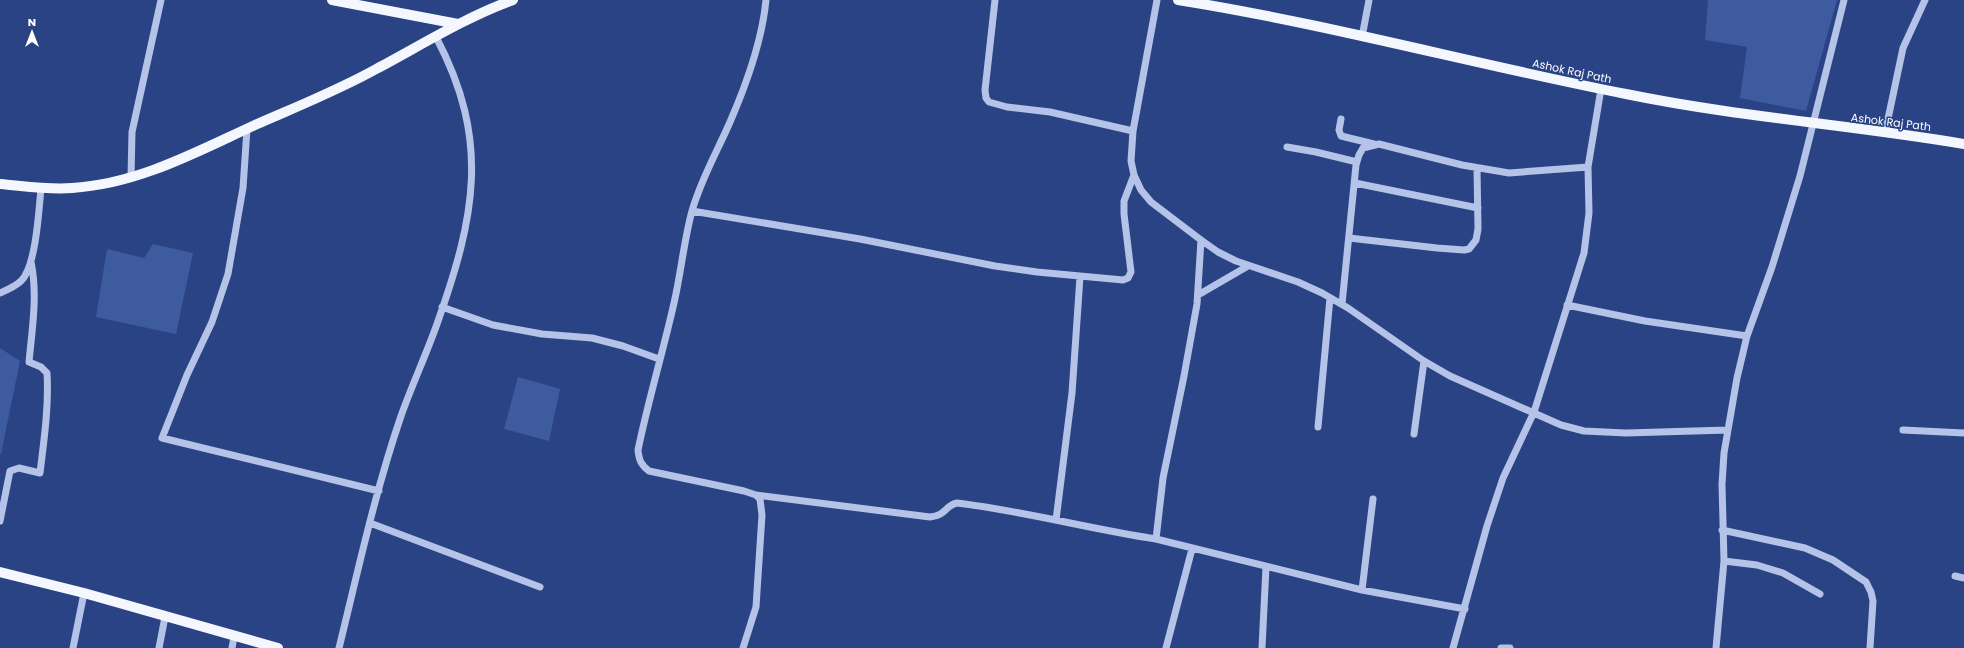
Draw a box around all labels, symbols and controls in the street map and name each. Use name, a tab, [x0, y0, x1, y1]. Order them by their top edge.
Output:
north arrow	[12, 12, 52, 52]
text: N	[28, 14, 36, 30]
street label: Ashok Raj Path	[1531, 55, 1613, 87]
street label: Ashok Raj Path	[1850, 109, 1932, 135]

